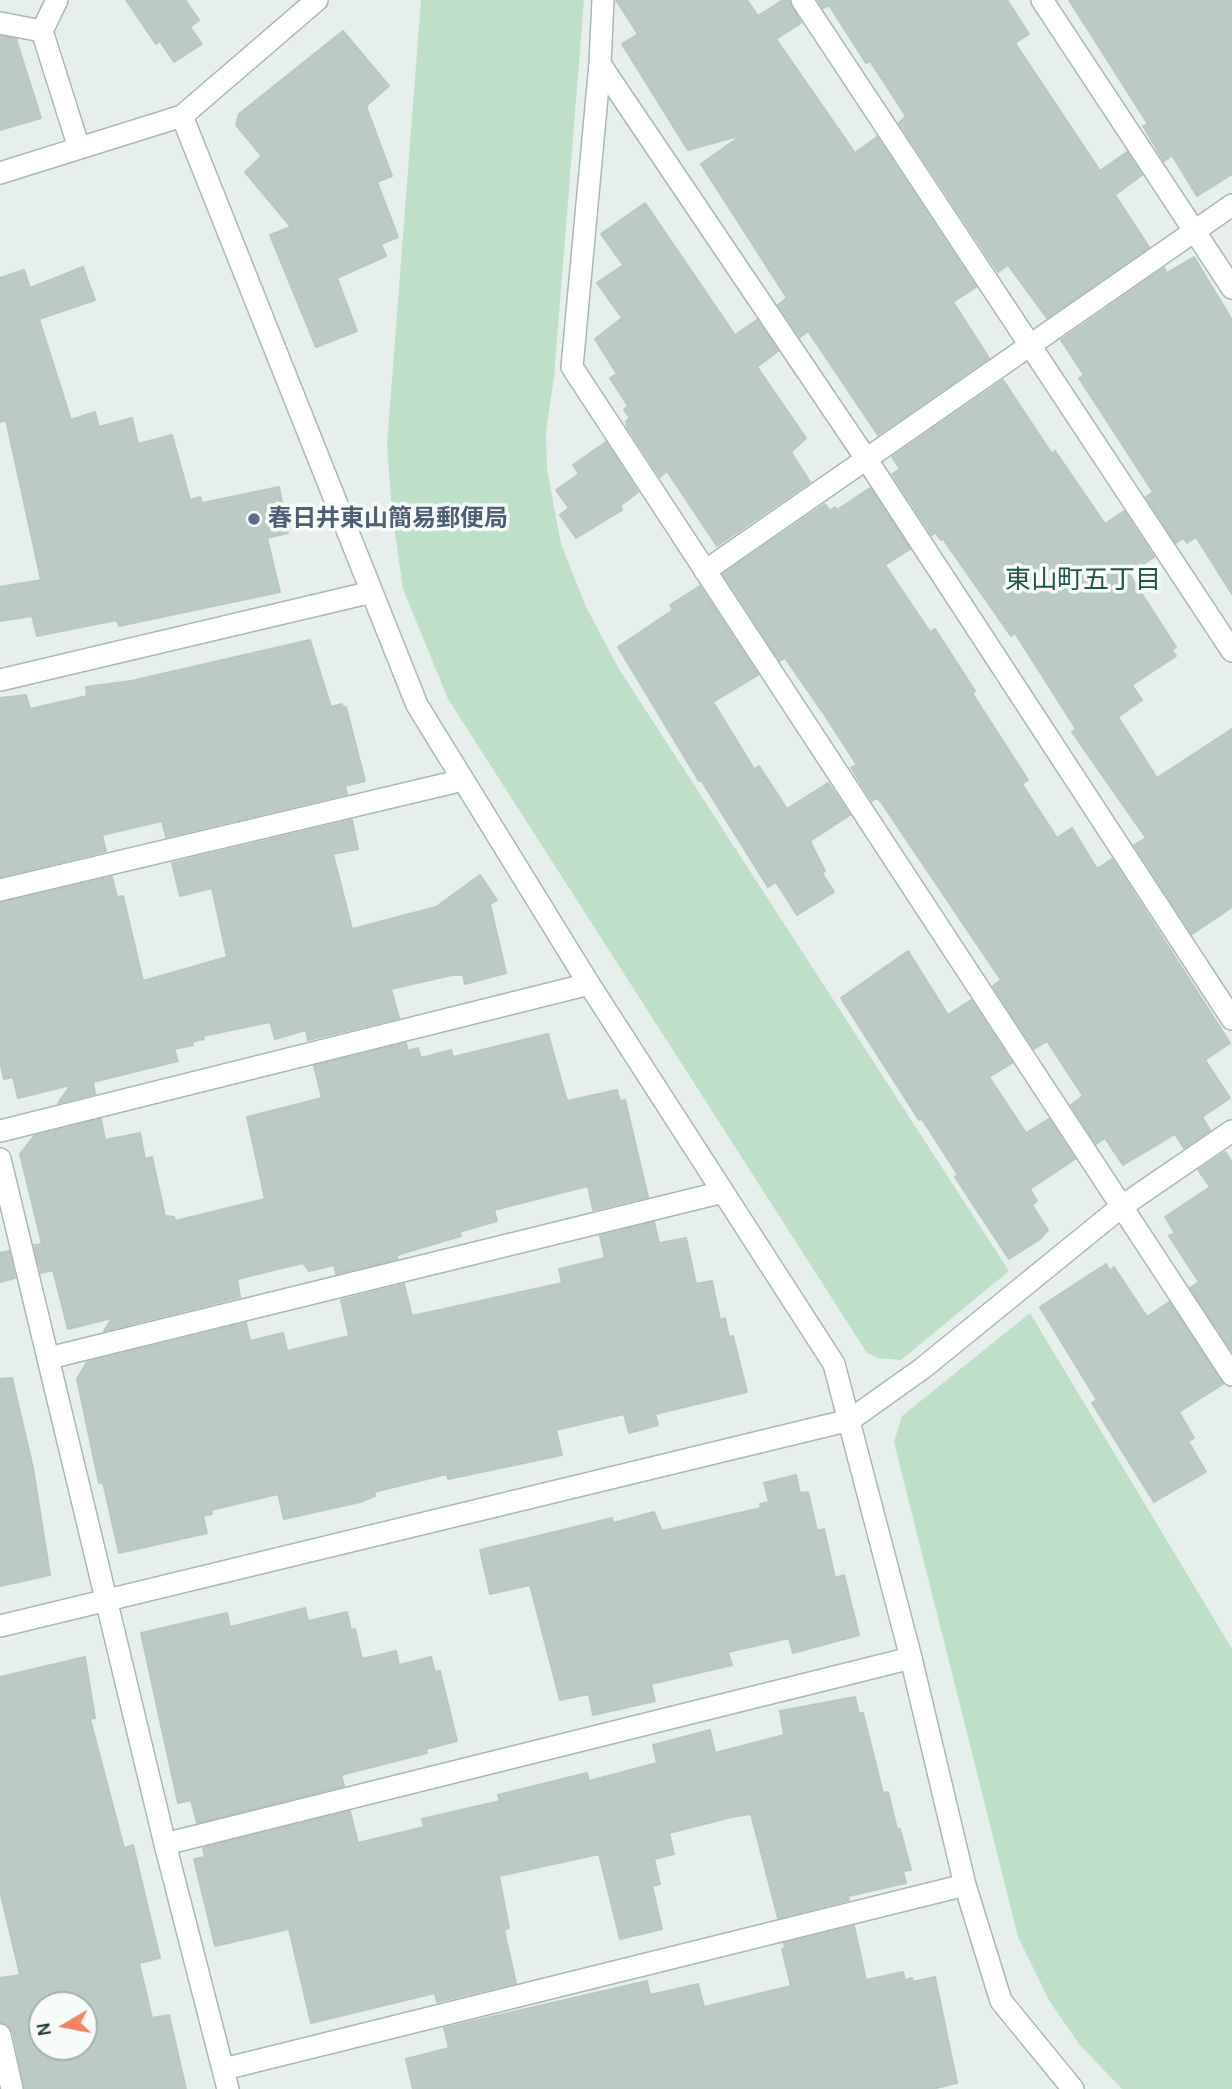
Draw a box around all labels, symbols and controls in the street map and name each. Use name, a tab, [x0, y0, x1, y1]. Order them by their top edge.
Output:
place label: 春日井東山簡易郵便局	[268, 505, 508, 533]
marker: 春日井東山簡易郵便局	[246, 511, 262, 527]
district label: 東山町五丁目	[1005, 565, 1161, 597]
north arrow	[28, 1991, 98, 2061]
text: N	[32, 2021, 56, 2038]

